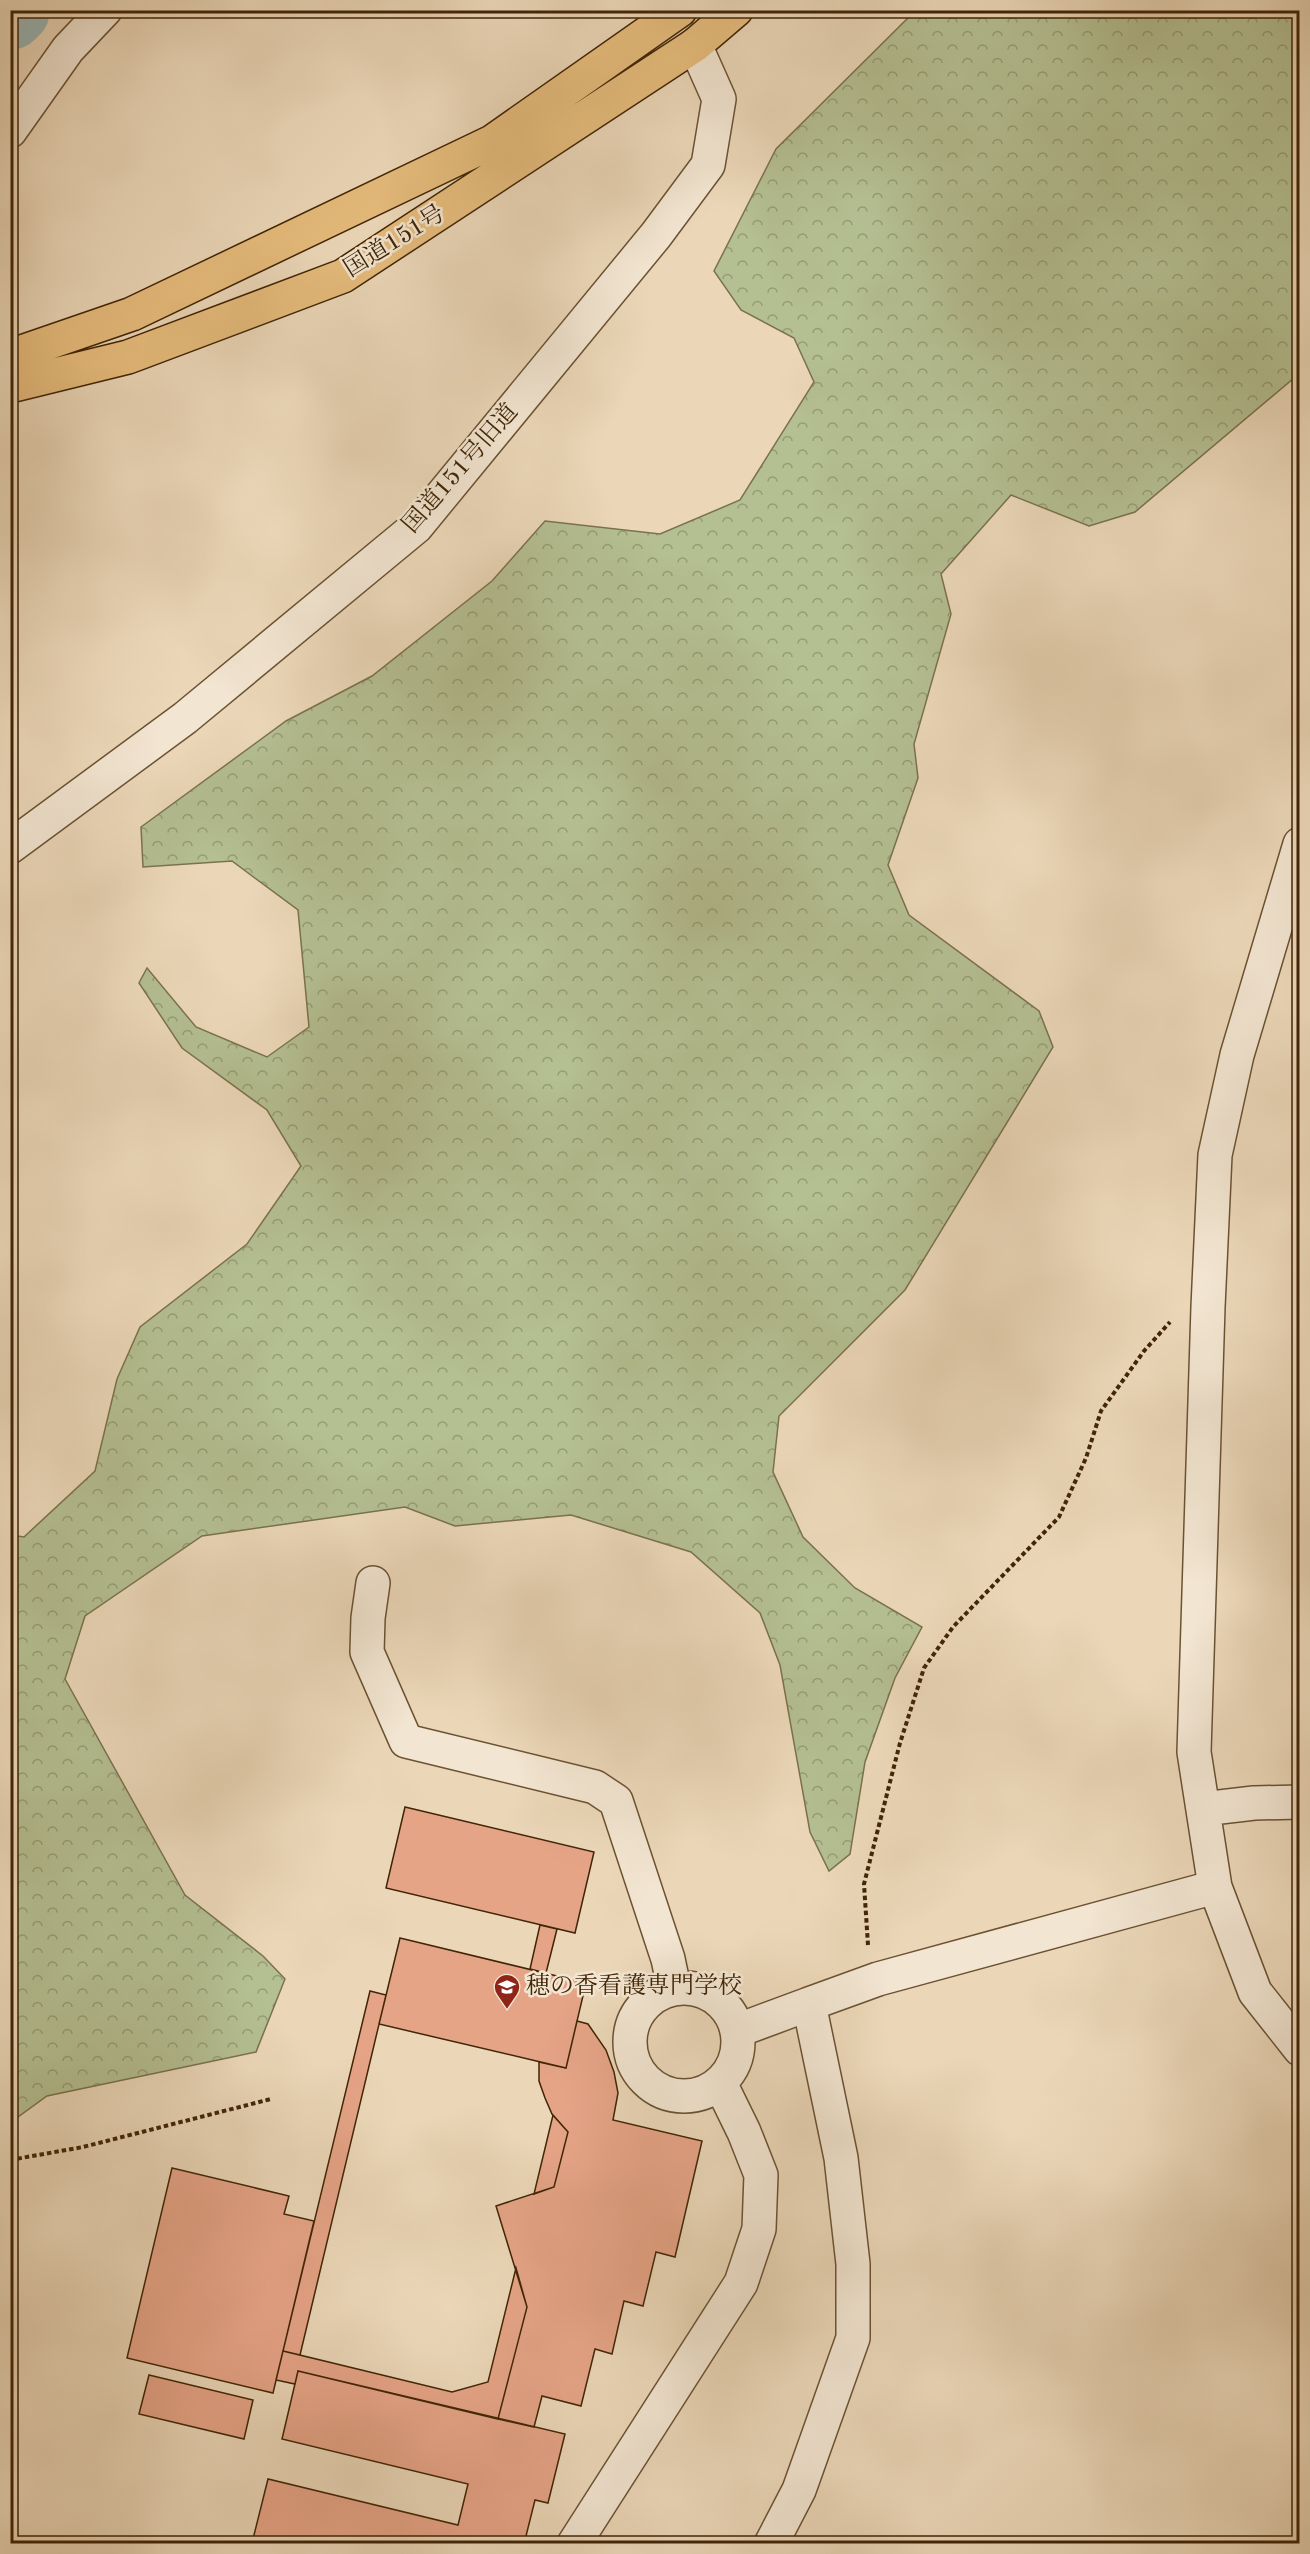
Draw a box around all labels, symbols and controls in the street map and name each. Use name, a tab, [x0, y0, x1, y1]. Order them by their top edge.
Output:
street label: 国道151号	[339, 199, 450, 282]
street label: 国道151号旧道	[397, 398, 523, 538]
school or university icon: 穂の香看護専門学校	[492, 1972, 522, 2010]
place label: 穂の香看護専門学校	[526, 1972, 742, 1999]

